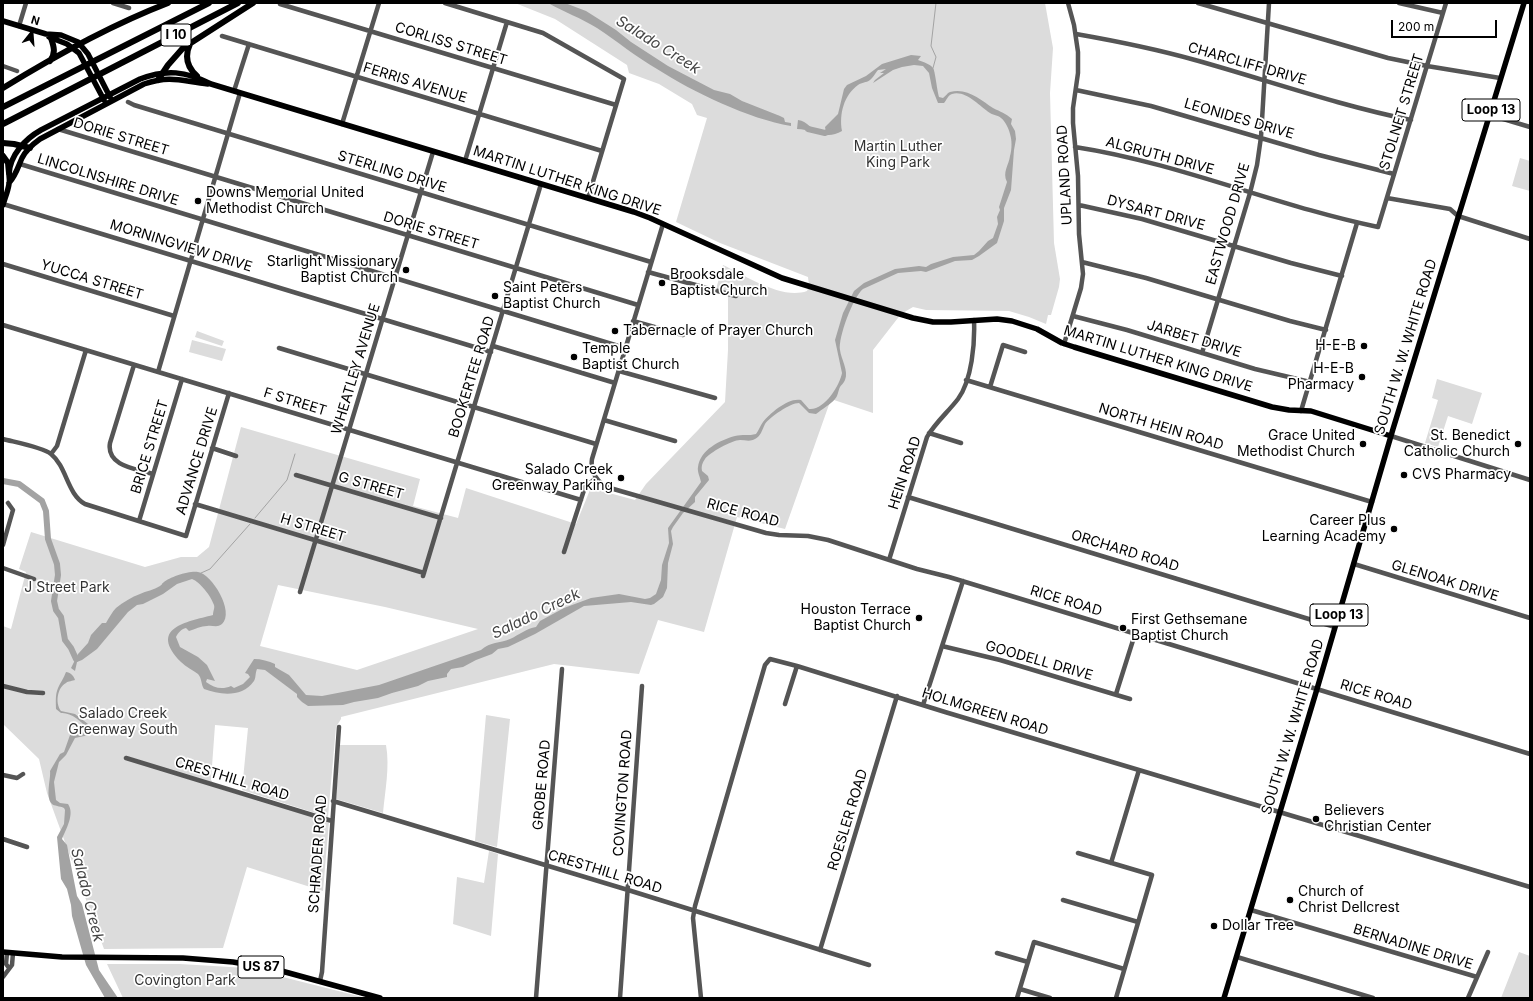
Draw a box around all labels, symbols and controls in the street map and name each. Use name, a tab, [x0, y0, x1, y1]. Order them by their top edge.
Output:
north arrow	[12, 12, 52, 52]
water label: Salado Creek	[613, 12, 703, 78]
scale bar	[1393, 12, 1499, 38]
text: N	[29, 13, 42, 28]
street label: CORLISS STREET	[393, 19, 509, 69]
text: 200 m	[1398, 19, 1434, 34]
road number: I 10	[161, 24, 191, 46]
street label: CHARCLIFF DRIVE	[1186, 39, 1308, 89]
street label: STOLNET STREET	[1376, 52, 1428, 172]
street label: FERRIS AVENUE	[361, 59, 469, 107]
street label: LEONIDES DRIVE	[1182, 95, 1296, 143]
road number: Loop 13	[1462, 99, 1520, 121]
street label: DORIE STREET	[71, 115, 171, 159]
street label: UPLAND ROAD	[1054, 124, 1076, 226]
street label: ALGRUTH DRIVE	[1104, 133, 1216, 179]
park label: Martin Luther King Park	[854, 139, 942, 172]
street label: MARTIN LUTHER KING DRIVE	[471, 143, 663, 219]
street label: STERLING DRIVE	[336, 147, 448, 197]
street label: LINCOLNSHIRE DRIVE	[35, 150, 181, 210]
street label: EASTWOOD DRIVE	[1203, 161, 1253, 287]
place label: Downs Memorial United Methodist Church	[206, 185, 364, 218]
street label: DYSART DRIVE	[1105, 192, 1207, 234]
marker: Downs Memorial United Methodist Church	[193, 196, 203, 206]
street label: DORIE STREET	[381, 209, 481, 253]
street label: MORNINGVIEW DRIVE	[108, 216, 254, 276]
place label: Starlight Missionary Baptist Church	[267, 254, 398, 286]
street label: YUCCA STREET	[39, 256, 145, 304]
street label: SOUTH W. W. WHITE ROAD	[1371, 257, 1441, 437]
marker: Starlight Missionary Baptist Church	[401, 265, 411, 275]
place label: Brooksdale Baptist Church	[670, 267, 768, 300]
marker: Brooksdale Baptist Church	[657, 278, 667, 288]
place label: Saint Peters Baptist Church	[503, 280, 601, 312]
marker: Saint Peters Baptist Church	[490, 291, 500, 301]
street label: WHEATLEY AVENUE	[328, 301, 384, 437]
street label: BOOKERTEE ROAD	[446, 314, 498, 440]
street label: JARBET DRIVE	[1145, 317, 1243, 361]
street label: MARTIN LUTHER KING DRIVE	[1061, 322, 1255, 396]
place label: Tabernacle of Prayer Church	[623, 323, 813, 339]
marker: Tabernacle of Prayer Church	[610, 326, 620, 336]
place label: H-E-B	[1315, 338, 1356, 354]
place label: Temple Baptist Church	[582, 341, 680, 374]
marker: H-E-B	[1359, 341, 1369, 351]
marker: Temple Baptist Church	[569, 352, 579, 362]
place label: H-E-B Pharmacy	[1288, 361, 1354, 394]
marker: H-E-B Pharmacy	[1357, 372, 1367, 382]
street label: F STREET	[261, 384, 329, 420]
street label: BRICE STREET	[128, 398, 172, 496]
street label: NORTH HEIN ROAD	[1097, 400, 1225, 454]
street label: ADVANCE DRIVE	[173, 405, 221, 517]
place label: Grace United Methodist Church	[1237, 428, 1355, 460]
place label: St. Benedict Catholic Church	[1404, 428, 1510, 460]
street label: HEIN ROAD	[885, 434, 925, 512]
marker: Grace United Methodist Church	[1358, 439, 1368, 449]
marker: St. Benedict Catholic Church	[1513, 439, 1523, 449]
place label: Salado Creek Greenway Parking	[492, 462, 613, 494]
place label: CVS Pharmacy	[1412, 467, 1511, 483]
street label: G STREET	[336, 469, 406, 503]
marker: CVS Pharmacy	[1399, 470, 1409, 480]
marker: Salado Creek Greenway Parking	[616, 473, 626, 483]
street label: RICE ROAD	[705, 495, 781, 531]
street label: H STREET	[278, 510, 348, 546]
place label: Career Plus Learning Academy	[1262, 513, 1386, 546]
marker: Career Plus Learning Academy	[1389, 524, 1399, 534]
street label: ORCHARD ROAD	[1069, 527, 1181, 575]
street label: GLENOAK DRIVE	[1389, 557, 1501, 605]
park label: J Street Park	[24, 580, 110, 596]
street label: RICE ROAD	[1028, 582, 1104, 620]
water label: Salado Creek	[489, 585, 583, 643]
place label: Houston Terrace Baptist Church	[801, 602, 911, 634]
road number: Loop 13	[1310, 604, 1368, 626]
place label: First Gethsemane Baptist Church	[1131, 612, 1247, 644]
marker: Houston Terrace Baptist Church	[914, 613, 924, 623]
marker: First Gethsemane Baptist Church	[1118, 623, 1128, 633]
street label: SOUTH W. W. WHITE ROAD	[1258, 637, 1328, 817]
street label: GOODELL DRIVE	[983, 638, 1095, 684]
street label: RICE ROAD	[1338, 676, 1414, 714]
street label: HOLMGREEN ROAD	[920, 685, 1050, 739]
park label: Salado Creek Greenway South	[68, 706, 178, 738]
street label: COVINGTON ROAD	[610, 729, 636, 857]
street label: GROBE ROAD	[530, 739, 554, 831]
street label: CRESTHILL ROAD	[173, 754, 291, 804]
street label: ROESLER ROAD	[825, 767, 871, 873]
street label: SCHRADER ROAD	[305, 794, 331, 914]
place label: Believers Christian Center	[1324, 803, 1431, 836]
marker: Believers Christian Center	[1311, 814, 1321, 824]
water label: Salado Creek	[67, 846, 107, 944]
street label: CRESTHILL ROAD	[546, 847, 664, 897]
place label: Church of Christ Dellcrest	[1298, 884, 1400, 916]
marker: Church of Christ Dellcrest	[1285, 895, 1295, 905]
place label: Dollar Tree	[1222, 918, 1294, 934]
marker: Dollar Tree	[1209, 921, 1219, 931]
street label: BERNADINE DRIVE	[1351, 921, 1475, 973]
road number: US 87	[238, 956, 284, 978]
park label: Covington Park	[134, 973, 236, 989]

